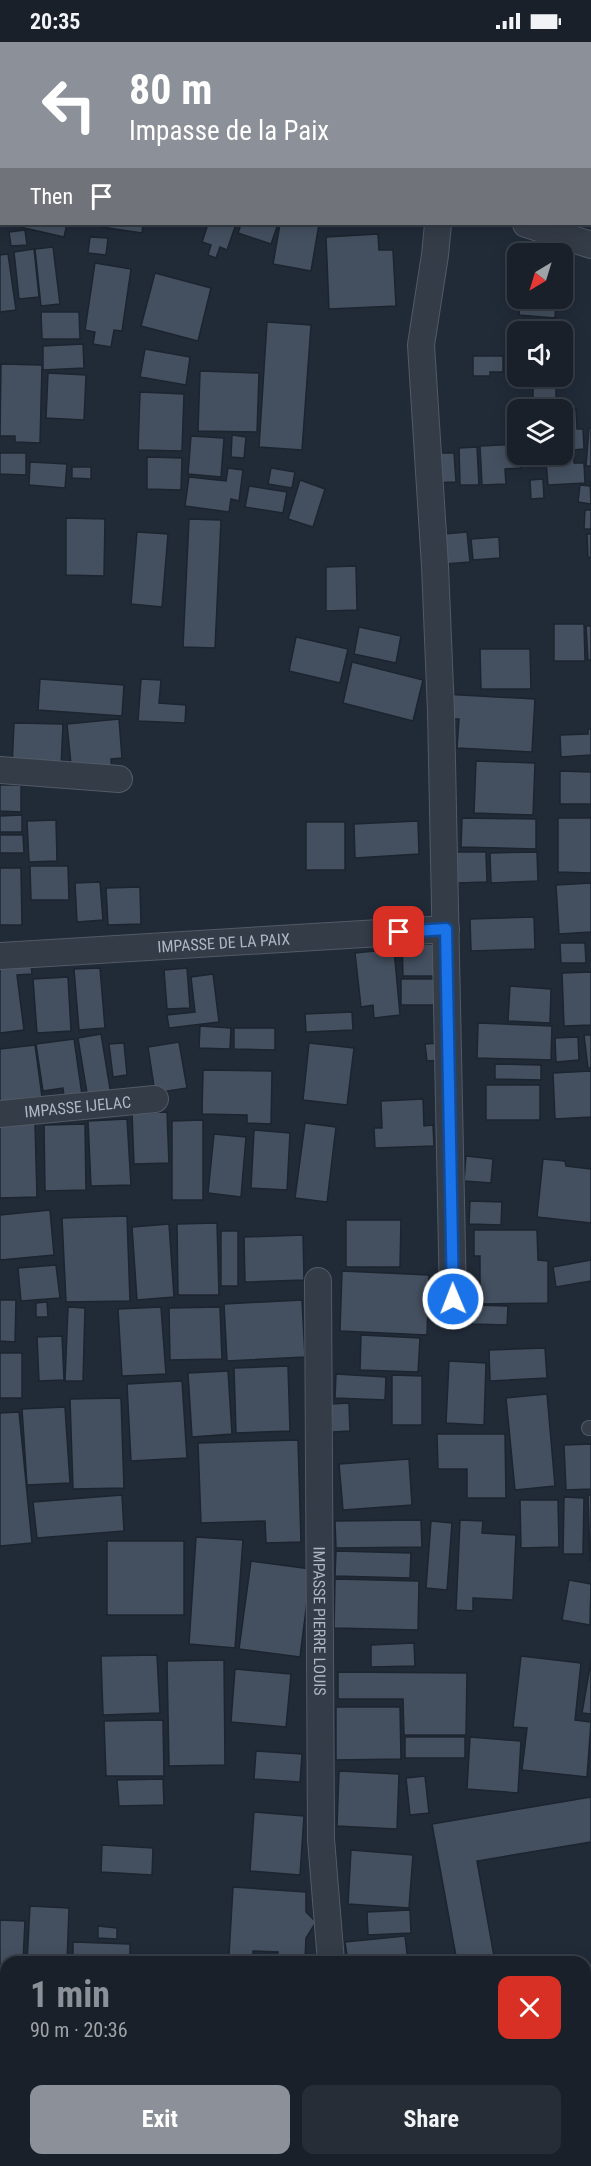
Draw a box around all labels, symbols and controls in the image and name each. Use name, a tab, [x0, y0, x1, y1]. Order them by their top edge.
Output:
text: 20:35	[30, 9, 81, 34]
text: 80 m	[129, 65, 212, 114]
icon: left	[30, 66, 108, 144]
text: Impasse de la Paix	[129, 115, 329, 147]
icon: arrive	[85, 180, 118, 213]
text: Then	[30, 184, 73, 209]
north arrow	[507, 243, 573, 309]
map controls	[507, 243, 573, 465]
button: sound	[507, 321, 573, 387]
button: layers	[507, 399, 573, 465]
pin	[373, 906, 424, 957]
icon: arrive	[382, 915, 415, 948]
street label: IMPASSE DE LA PAIX	[157, 929, 291, 956]
street label: IMPASSE IJELAC	[24, 1092, 132, 1122]
position arrow	[421, 1267, 485, 1331]
street label: IMPASSE PIERRE LOUIS	[309, 1547, 329, 1695]
text: 1 min	[30, 1974, 110, 2016]
button: close	[498, 1976, 561, 2039]
text: 90 m · 20:36	[30, 2018, 128, 2042]
button: Exit	[30, 2085, 290, 2154]
button: Share	[302, 2085, 561, 2154]

